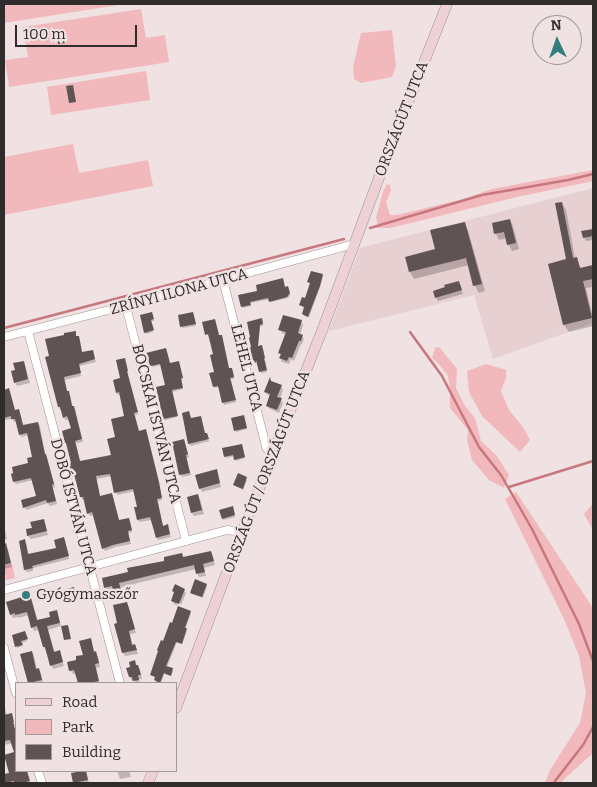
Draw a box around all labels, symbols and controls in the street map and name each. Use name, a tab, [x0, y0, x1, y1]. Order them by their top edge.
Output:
scale bar	[18, 15, 140, 47]
north arrow	[532, 15, 582, 65]
text: N	[550, 17, 562, 34]
text: 100 m	[23, 25, 66, 43]
street label: ORSZÁGÚT UTCA	[372, 59, 432, 179]
street label: ZRÍNYI ILONA UTCA	[108, 265, 250, 319]
street label: LEHEL UTCA	[226, 322, 266, 414]
street label: BOCSKAI ISTVÁN UTCA	[128, 343, 184, 505]
street label: ORSZÁG ÚT / ORSZÁGÚT UTCA	[220, 368, 314, 576]
street label: DOBÓ ISTVÁN UTCA	[46, 437, 100, 577]
place label: Gyógymasszőr	[36, 586, 138, 604]
marker: Gyógymasszőr	[20, 589, 32, 601]
legend	[15, 682, 178, 772]
text: Road	[62, 693, 97, 711]
text: Park	[62, 718, 94, 736]
text: Building	[62, 743, 121, 761]

